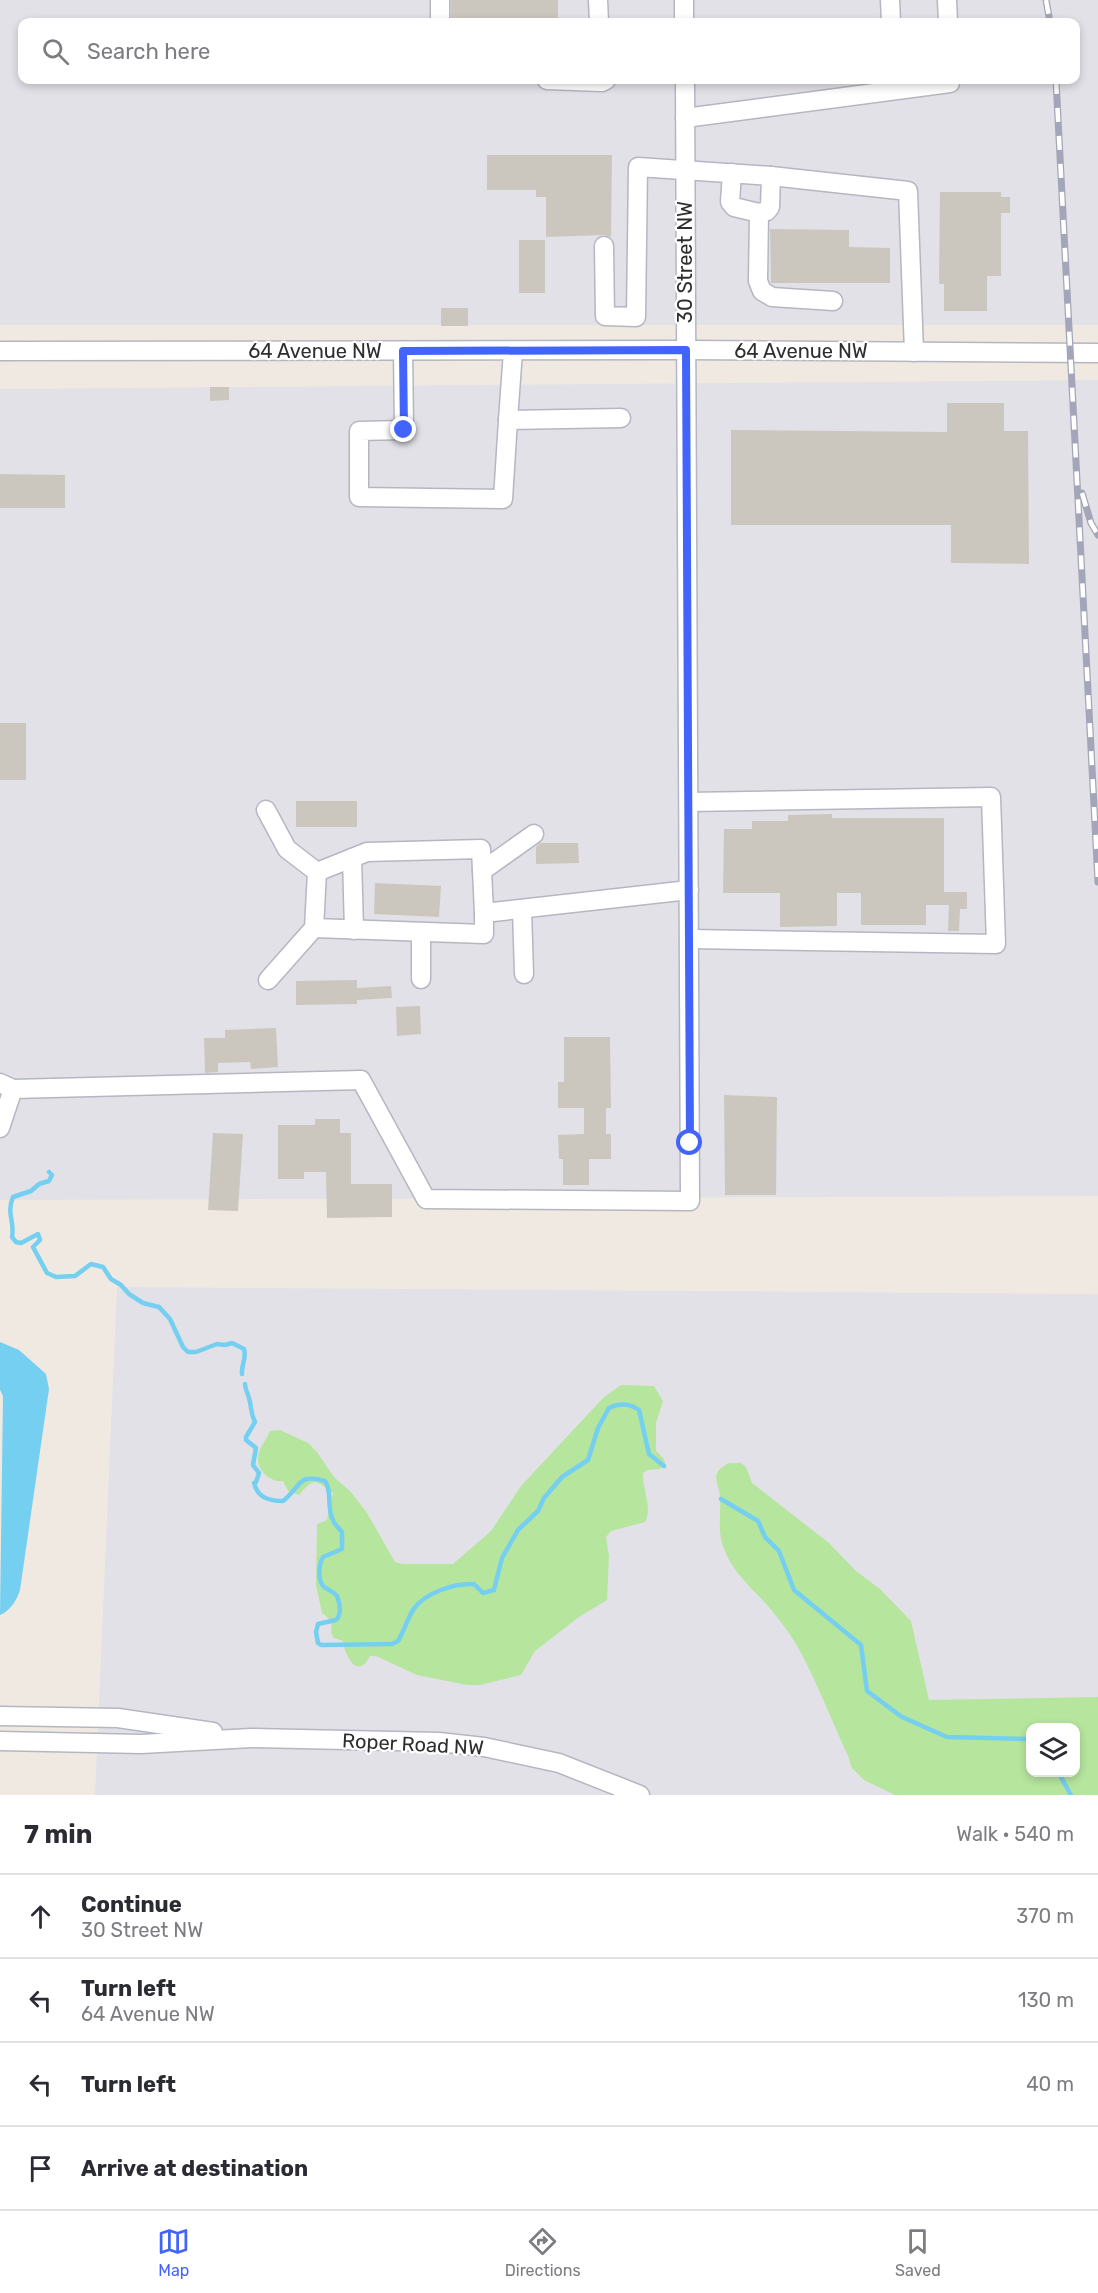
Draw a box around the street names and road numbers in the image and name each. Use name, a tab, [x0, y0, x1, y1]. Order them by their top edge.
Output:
street label: 30 Street NW	[673, 201, 697, 323]
street label: 64 Avenue NW	[248, 339, 382, 363]
street label: 64 Avenue NW	[734, 339, 868, 363]
street label: Roper Road NW	[342, 1728, 484, 1760]

